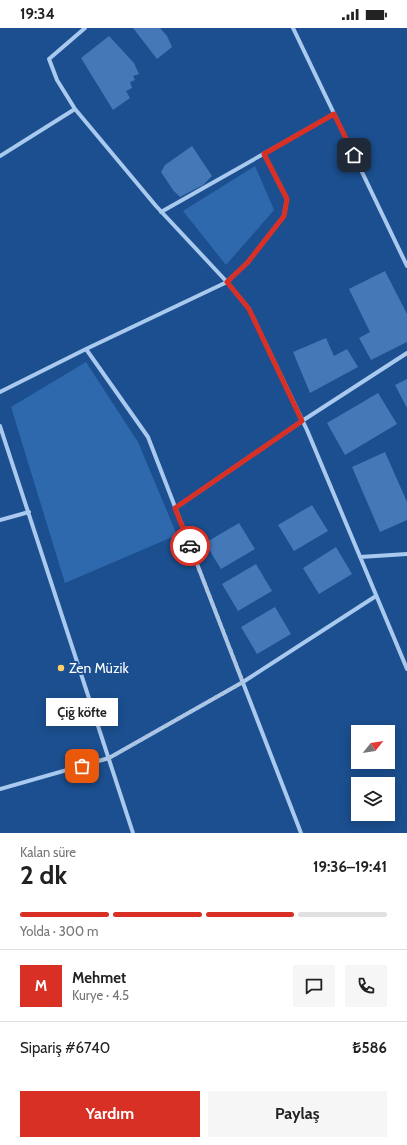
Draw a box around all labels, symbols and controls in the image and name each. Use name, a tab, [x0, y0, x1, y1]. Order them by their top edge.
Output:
text: 19:34	[20, 5, 55, 23]
pin	[337, 138, 371, 172]
icon: home	[343, 144, 365, 166]
courier	[170, 526, 210, 566]
icon: car	[179, 535, 201, 557]
place label: Zen Müzik	[69, 659, 130, 677]
marker: Zen Müzik	[56, 663, 66, 673]
callout: Çiğ köfte	[46, 698, 118, 726]
text: Çiğ köfte	[57, 704, 107, 720]
north arrow	[351, 725, 395, 769]
map controls	[351, 725, 395, 821]
pin	[65, 749, 99, 783]
icon: bag	[71, 755, 93, 777]
button: layers	[351, 777, 395, 821]
text: Kalan süre	[20, 844, 76, 860]
text: 19:36–19:41	[313, 858, 387, 876]
text: 2 dk	[20, 859, 67, 891]
text: Yolda · 300 m	[20, 923, 98, 939]
button: chat	[293, 965, 335, 1007]
button: phone	[345, 965, 387, 1007]
text: Mehmet	[72, 969, 126, 987]
text: M	[35, 977, 47, 995]
text: Kurye · 4.5	[72, 987, 129, 1003]
text: Sipariş #6740	[20, 1039, 110, 1057]
text: ₺586	[353, 1039, 387, 1057]
button: Yardım	[20, 1091, 200, 1137]
button: Paylaş	[208, 1091, 387, 1137]

